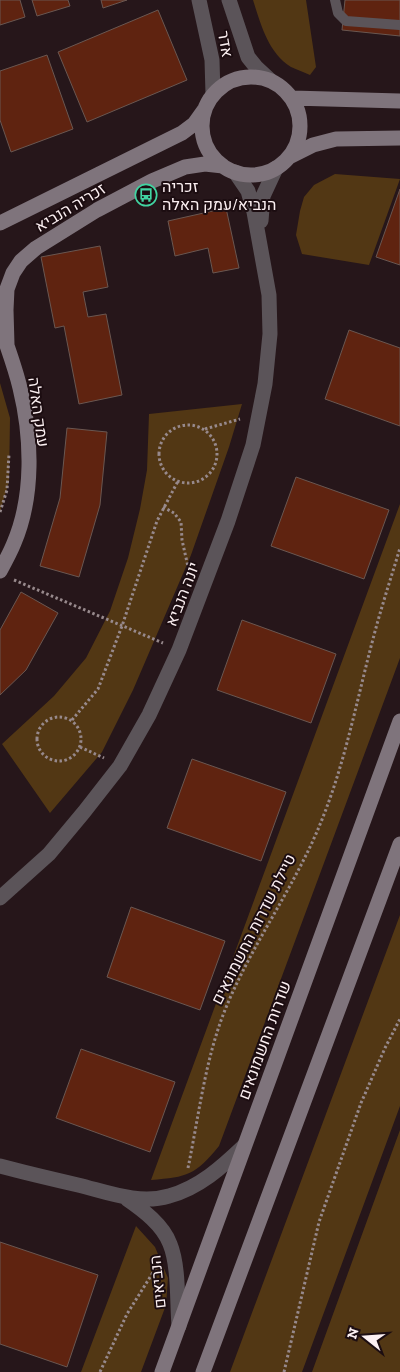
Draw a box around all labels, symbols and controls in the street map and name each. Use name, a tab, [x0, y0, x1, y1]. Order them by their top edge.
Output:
street label: אדר	[214, 29, 237, 59]
place label: זכריה הנביא/עמק האלה	[162, 177, 276, 214]
street label: זכריה הנביא	[32, 179, 109, 236]
bus stop icon: זכריה הנביא/עמק האלה	[134, 183, 158, 207]
street label: עמק האלה	[24, 376, 53, 448]
street label: יונה הנביא	[162, 559, 203, 629]
street label: טיילת שדרות החשמונאים	[207, 851, 300, 1008]
street label: שדרות החשמונאים	[234, 978, 295, 1102]
street label: הנביאים	[145, 1254, 170, 1310]
north arrow	[340, 1312, 390, 1362]
text: N	[343, 1325, 363, 1341]

